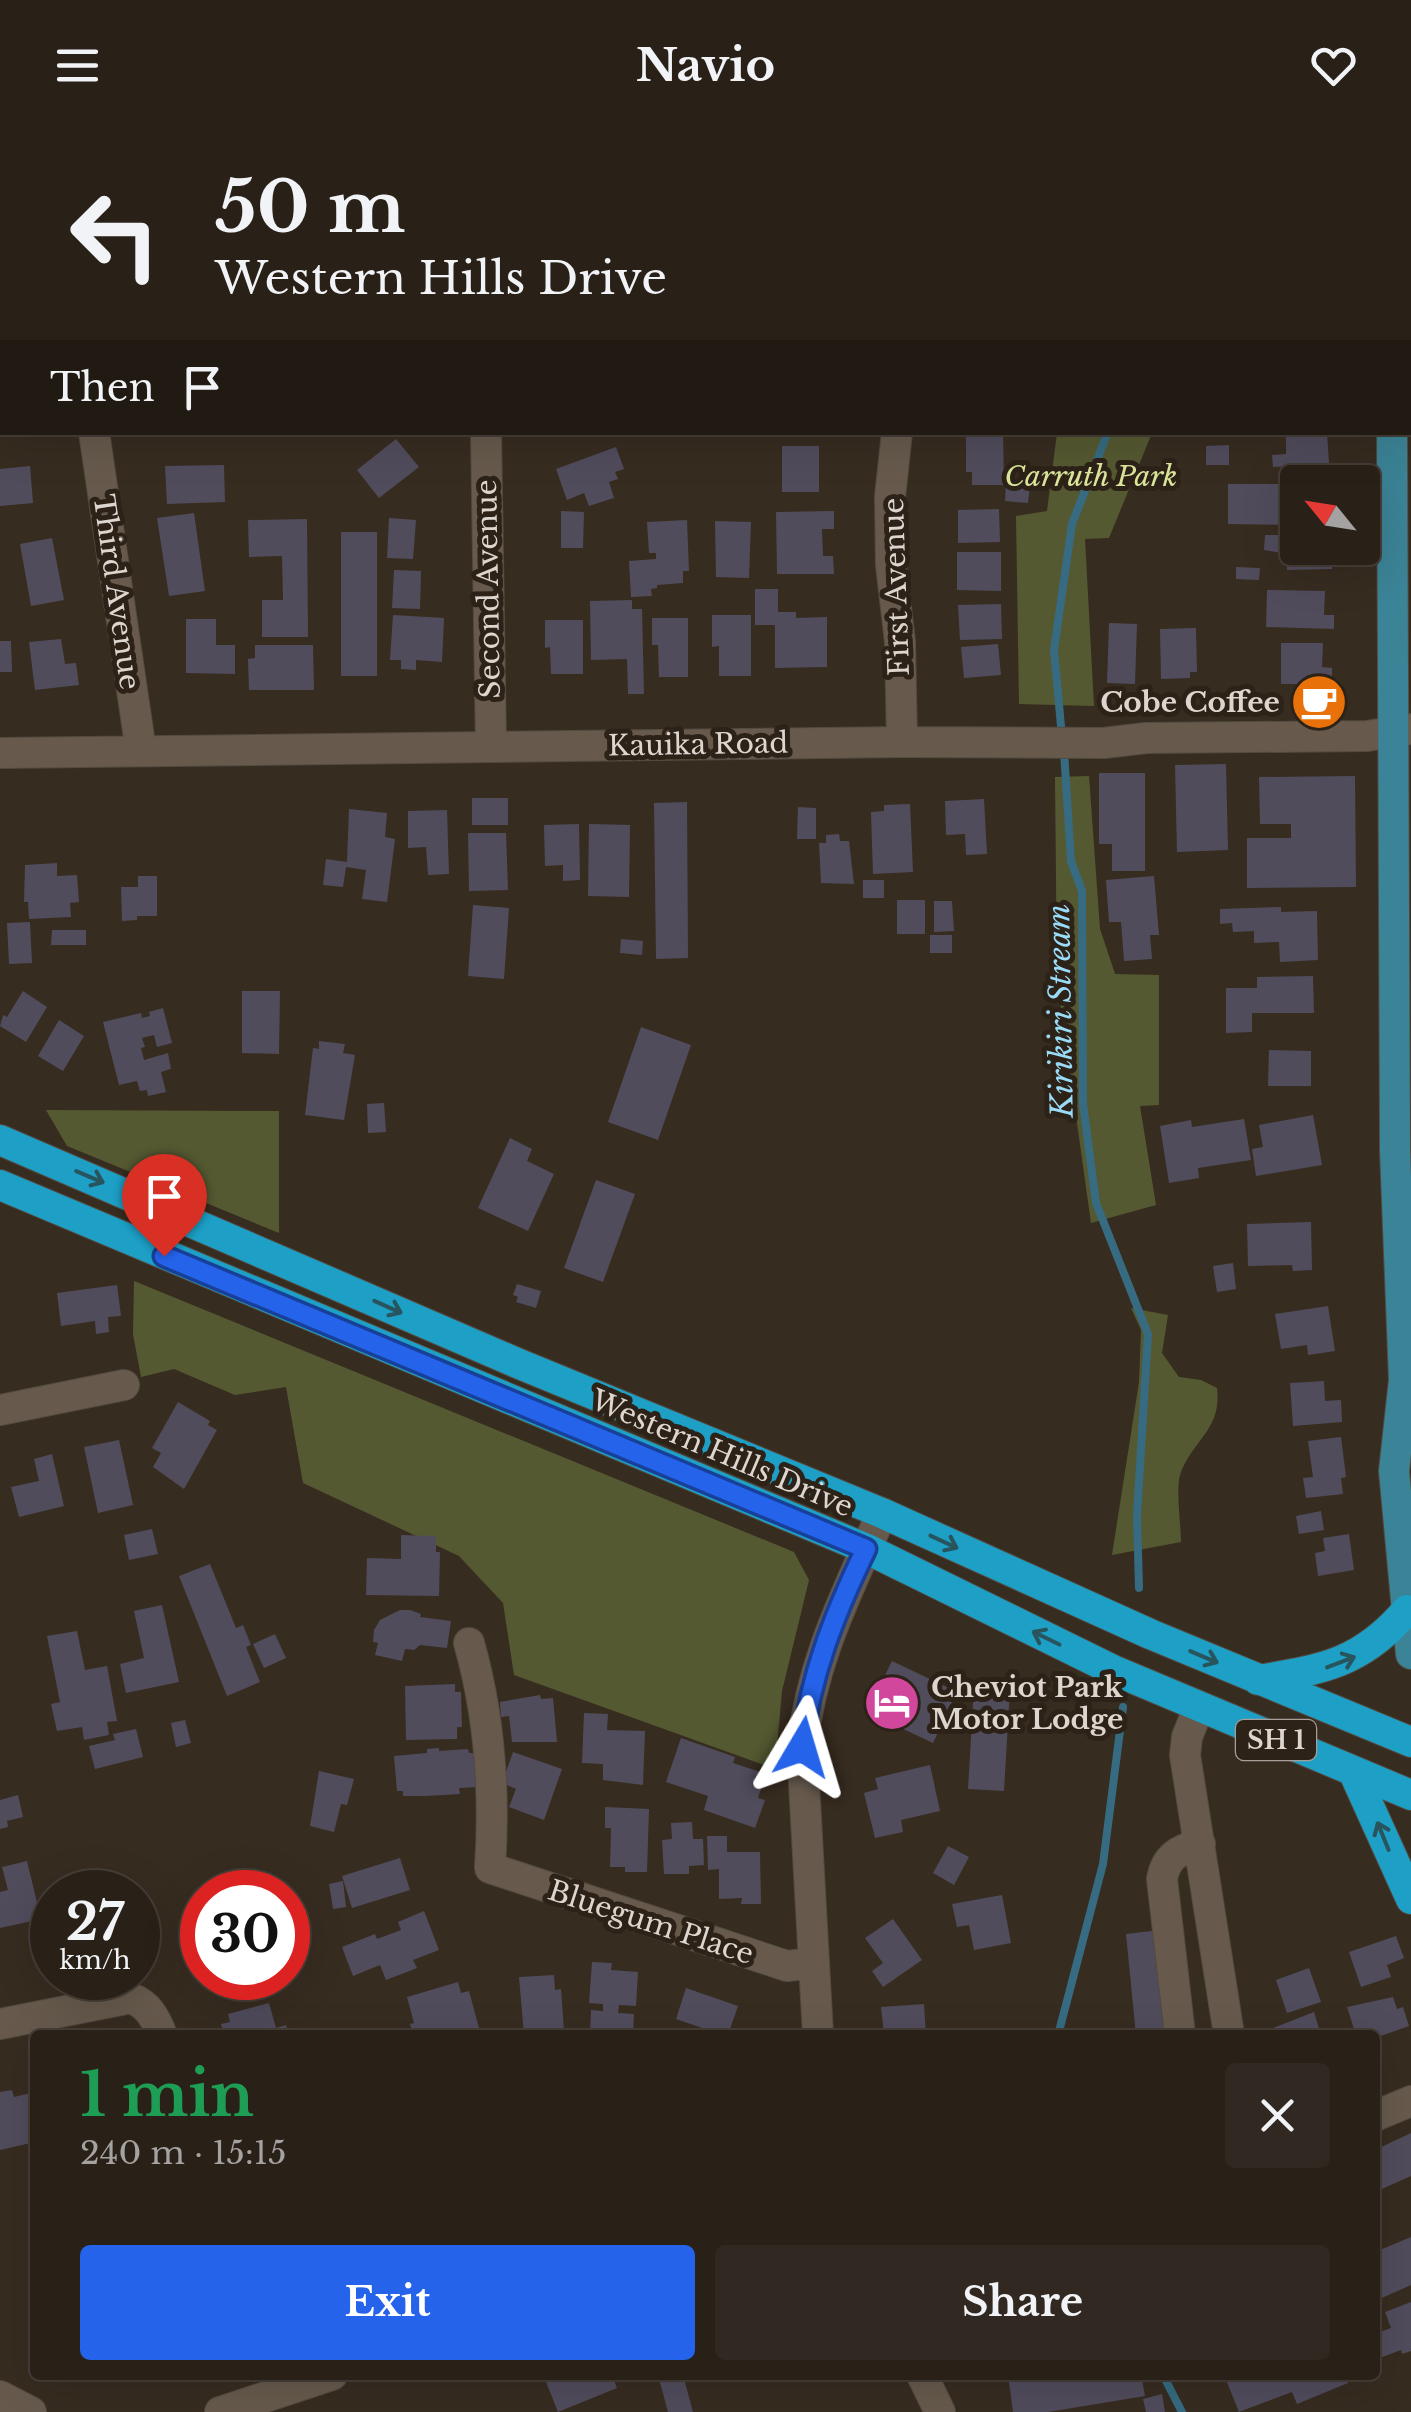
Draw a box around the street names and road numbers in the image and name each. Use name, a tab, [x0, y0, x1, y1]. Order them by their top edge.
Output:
street label: Second Avenue	[469, 479, 508, 699]
street label: Third Avenue	[85, 492, 148, 692]
street label: First Avenue	[876, 497, 917, 677]
street label: Kauika Road	[607, 725, 789, 764]
street label: Western Hills Drive	[585, 1382, 858, 1525]
road number: SH 1	[1236, 1720, 1316, 1760]
street label: Bluegum Place	[544, 1873, 758, 1972]

